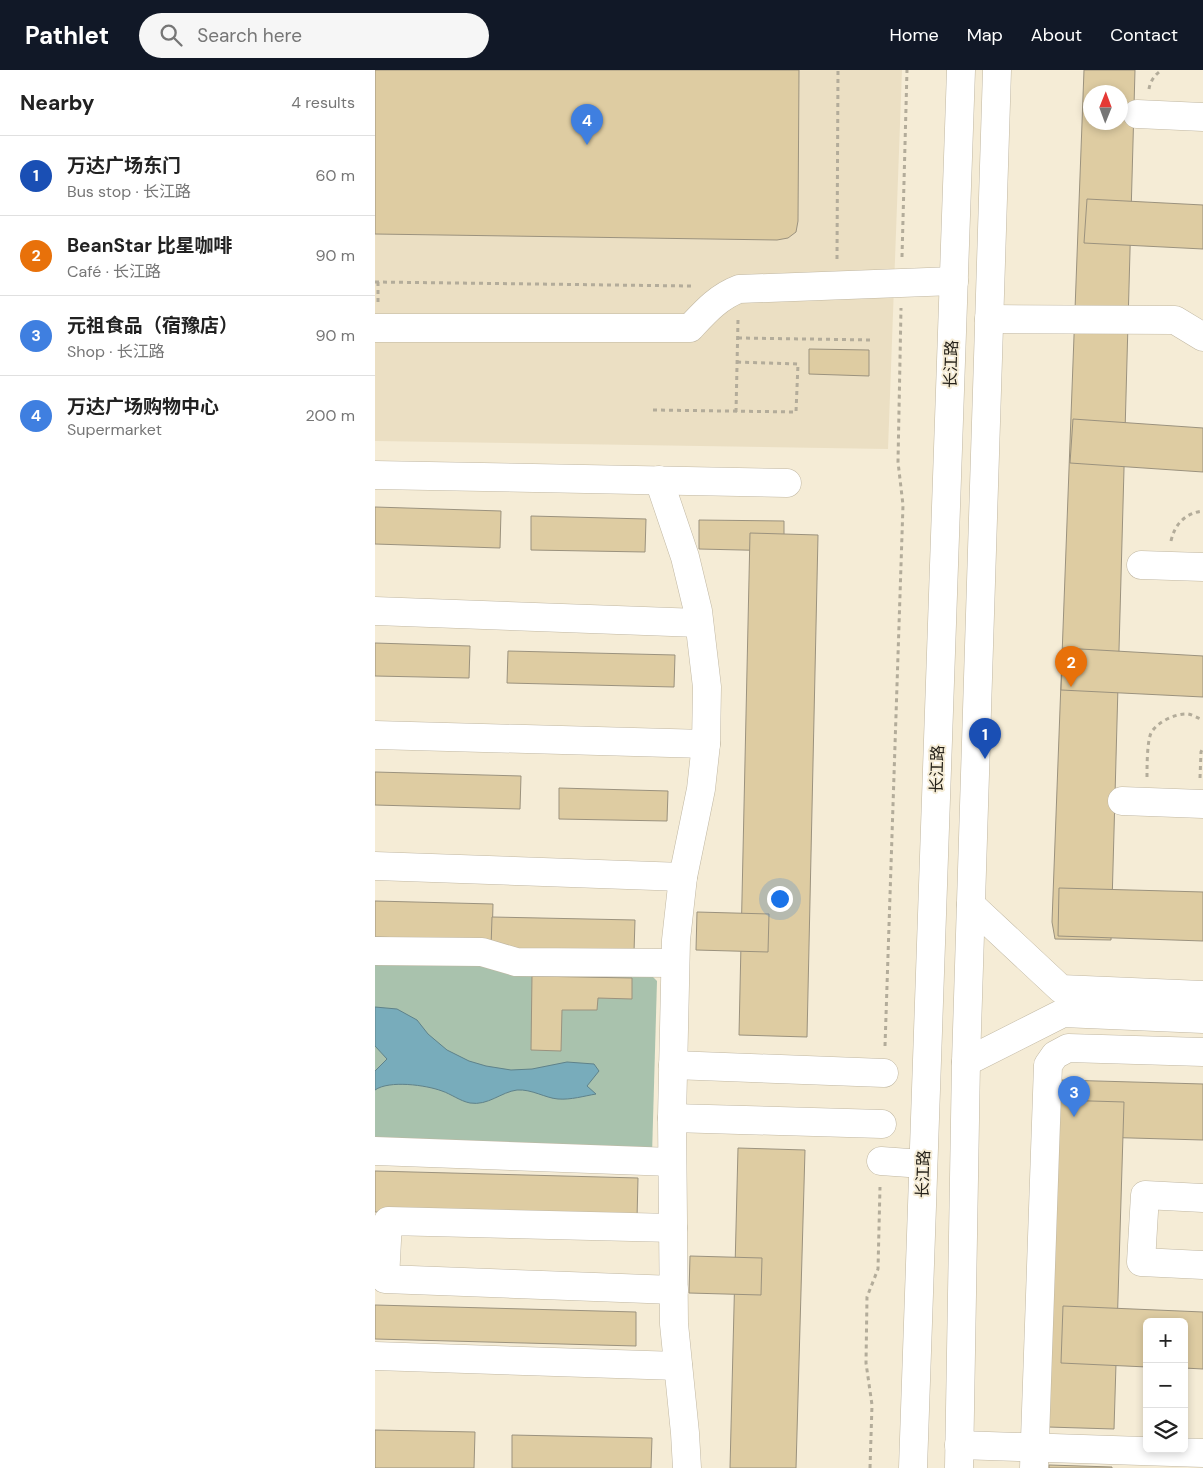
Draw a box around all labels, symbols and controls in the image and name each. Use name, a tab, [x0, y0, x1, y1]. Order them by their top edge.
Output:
search box	[139, 13, 489, 58]
text: Pathlet	[25, 20, 109, 51]
icon: search	[157, 21, 185, 49]
text: Search here	[197, 23, 302, 48]
text: Home	[889, 23, 939, 47]
text: Map	[967, 23, 1003, 47]
text: About	[1031, 23, 1082, 47]
text: Contact	[1110, 23, 1178, 47]
north arrow	[1083, 85, 1128, 130]
text: Nearby	[20, 89, 94, 117]
text: 4 results	[291, 92, 355, 113]
pin: 4	[571, 104, 603, 145]
text: 万达广场东门	[67, 153, 181, 178]
text: 1	[33, 165, 39, 186]
text: 60 m	[315, 165, 355, 186]
text: Bus stop · 长江路	[67, 181, 191, 202]
text: BeanStar 比星咖啡	[67, 233, 233, 258]
text: 2	[31, 245, 41, 266]
text: 90 m	[315, 245, 355, 266]
text: Café · 长江路	[67, 261, 161, 282]
text: 元祖食品（宿豫店）	[67, 313, 238, 338]
text: 3	[31, 325, 41, 346]
text: 90 m	[315, 325, 355, 346]
street label: 长江路	[940, 340, 962, 388]
text: Shop · 长江路	[67, 341, 165, 362]
text: 万达广场购物中心	[67, 394, 219, 419]
text: 4	[31, 405, 41, 426]
text: 200 m	[306, 405, 355, 426]
text: Supermarket	[67, 419, 162, 440]
pin: 2	[1055, 646, 1087, 687]
pin: 1	[969, 718, 1001, 759]
street label: 长江路	[926, 745, 948, 793]
your location	[767, 886, 793, 912]
pin: 3	[1058, 1076, 1090, 1117]
street label: 长江路	[912, 1150, 934, 1198]
map controls	[1143, 1318, 1188, 1453]
button: +	[1143, 1318, 1188, 1363]
button: −	[1143, 1363, 1188, 1408]
button: layers	[1143, 1408, 1188, 1453]

